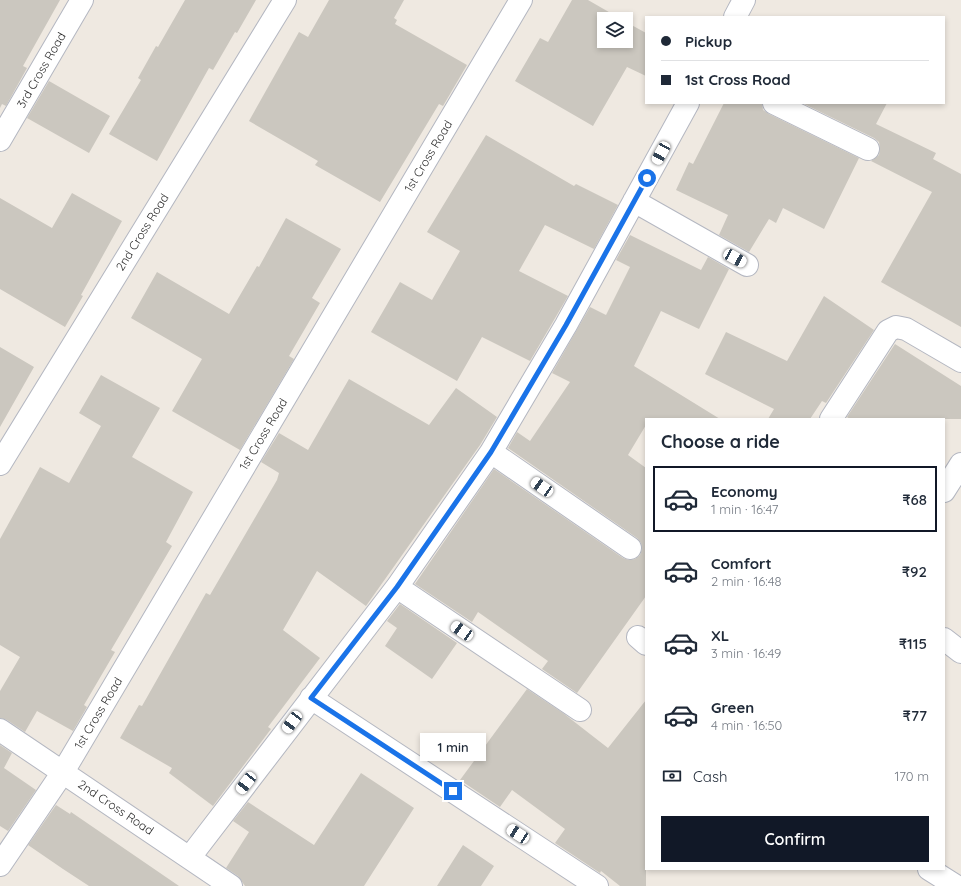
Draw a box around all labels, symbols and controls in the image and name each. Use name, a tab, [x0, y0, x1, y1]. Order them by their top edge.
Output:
map controls	[597, 12, 633, 48]
button: layers	[597, 12, 633, 48]
street label: 3rd Cross Road	[13, 29, 69, 111]
text: Pickup	[685, 32, 732, 51]
text: 1st Cross Road	[685, 70, 790, 89]
street label: 1st Cross Road	[401, 117, 455, 195]
car	[650, 140, 672, 166]
route start	[638, 169, 656, 187]
street label: 2nd Cross Road	[112, 191, 172, 273]
car	[722, 247, 748, 269]
street label: 1st Cross Road	[236, 395, 290, 473]
text: Choose a ride	[661, 430, 780, 453]
car	[529, 475, 555, 499]
icon: car	[663, 481, 699, 517]
text: Economy	[711, 482, 778, 501]
text: ₹68	[902, 490, 927, 509]
text: 1 min · 16:47	[711, 501, 779, 517]
icon: car	[663, 553, 699, 589]
text: Comfort	[711, 554, 772, 573]
text: ₹92	[902, 562, 927, 581]
text: 2 min · 16:48	[711, 573, 782, 589]
car	[449, 619, 475, 643]
icon: car	[663, 625, 699, 661]
text: XL	[711, 626, 729, 645]
text: ₹115	[899, 634, 927, 653]
text: 3 min · 16:49	[711, 645, 781, 661]
street label: 1st Cross Road	[71, 674, 125, 752]
icon: car	[663, 697, 699, 733]
text: Green	[711, 698, 754, 717]
text: ₹77	[903, 706, 927, 725]
car	[280, 709, 304, 735]
text: 4 min · 16:50	[711, 717, 782, 733]
callout: 1 min	[420, 733, 486, 761]
text: 1 min	[437, 739, 469, 755]
icon: cash	[661, 765, 683, 787]
text: Cash	[693, 767, 727, 786]
text: 170 m	[894, 768, 929, 784]
car	[234, 770, 258, 796]
street label: 2nd Cross Road	[75, 776, 157, 838]
route end	[444, 782, 462, 800]
button: Confirm	[661, 816, 929, 862]
car	[505, 822, 531, 846]

